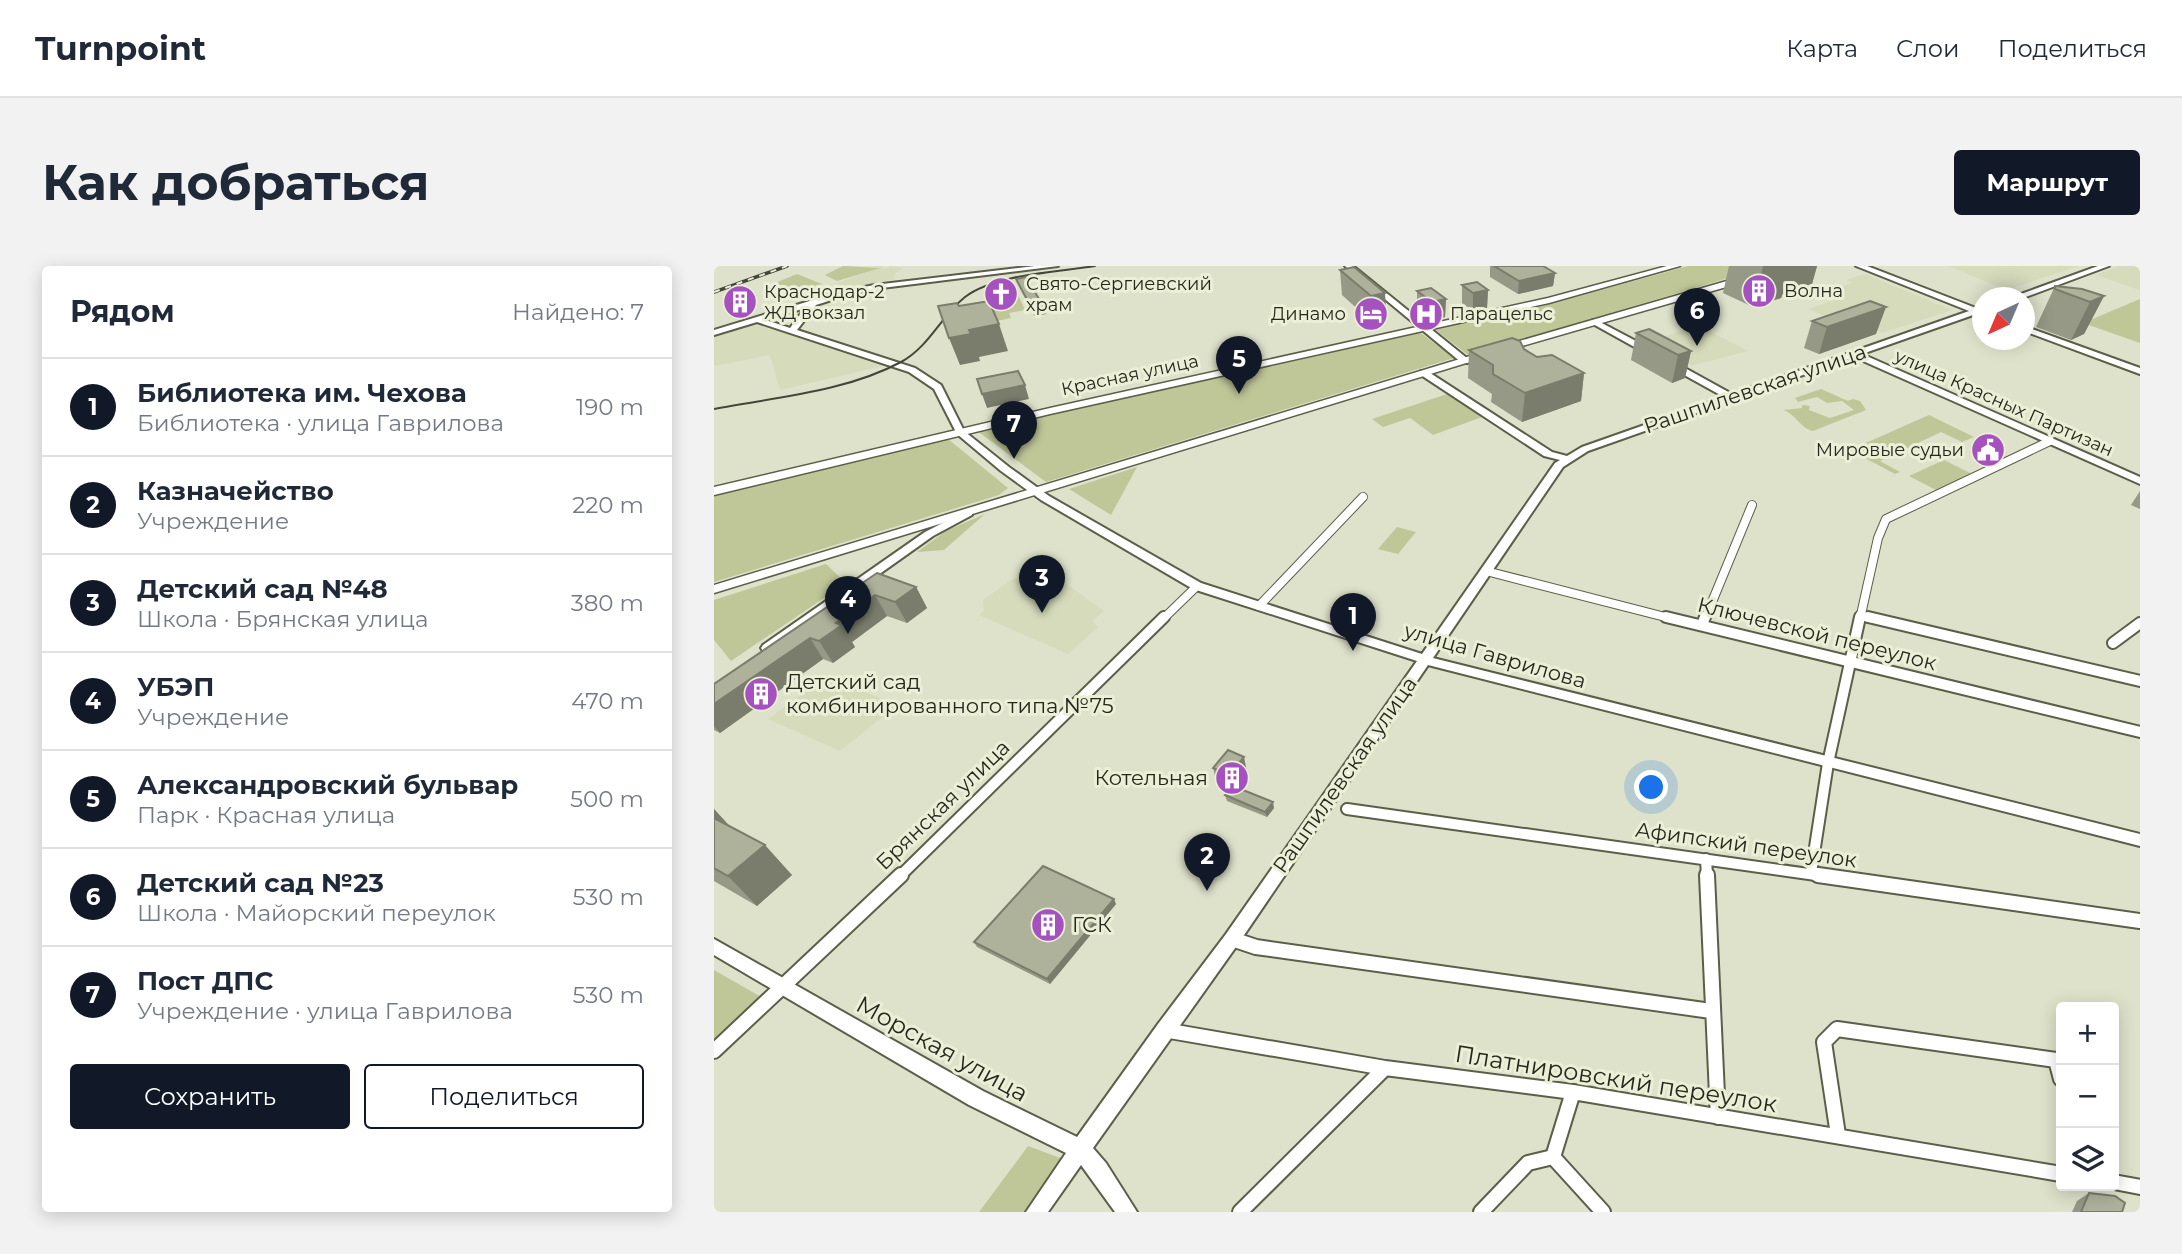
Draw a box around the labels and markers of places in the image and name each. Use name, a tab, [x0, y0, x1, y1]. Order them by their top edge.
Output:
building icon: Волна	[1740, 272, 1778, 310]
place label: Свято-Сергиевский храм	[1026, 273, 1212, 316]
church icon: Свято-Сергиевский храм	[982, 275, 1020, 313]
place label: Волна	[1784, 280, 1843, 302]
place label: Краснодар-2 ЖД вокзал	[764, 281, 885, 324]
building icon: Краснодар-2 ЖД вокзал	[721, 283, 759, 321]
pin: 6	[1674, 288, 1720, 346]
hotel icon: Динамо	[1352, 295, 1390, 333]
hospital icon: Парацельс	[1407, 295, 1445, 333]
place label: Динамо	[1271, 303, 1346, 325]
place label: Парацельс	[1450, 303, 1553, 325]
pin: 5	[1216, 336, 1262, 394]
pin: 7	[991, 401, 1037, 459]
public building icon: Мировые судьи	[1969, 431, 2007, 469]
place label: Мировые судьи	[1816, 439, 1964, 461]
pin: 3	[1019, 555, 1065, 613]
pin: 4	[825, 576, 871, 634]
pin: 1	[1330, 593, 1376, 651]
place label: Детский сад комбинированного типа №75	[786, 669, 1114, 718]
building icon: Детский сад комбинированного типа №75	[742, 675, 780, 713]
building icon: Котельная	[1213, 759, 1251, 797]
place label: Котельная	[1095, 765, 1208, 790]
pin: 2	[1184, 833, 1230, 891]
building icon: ГСК	[1029, 906, 1067, 944]
place label: ГСК	[1072, 912, 1112, 937]

